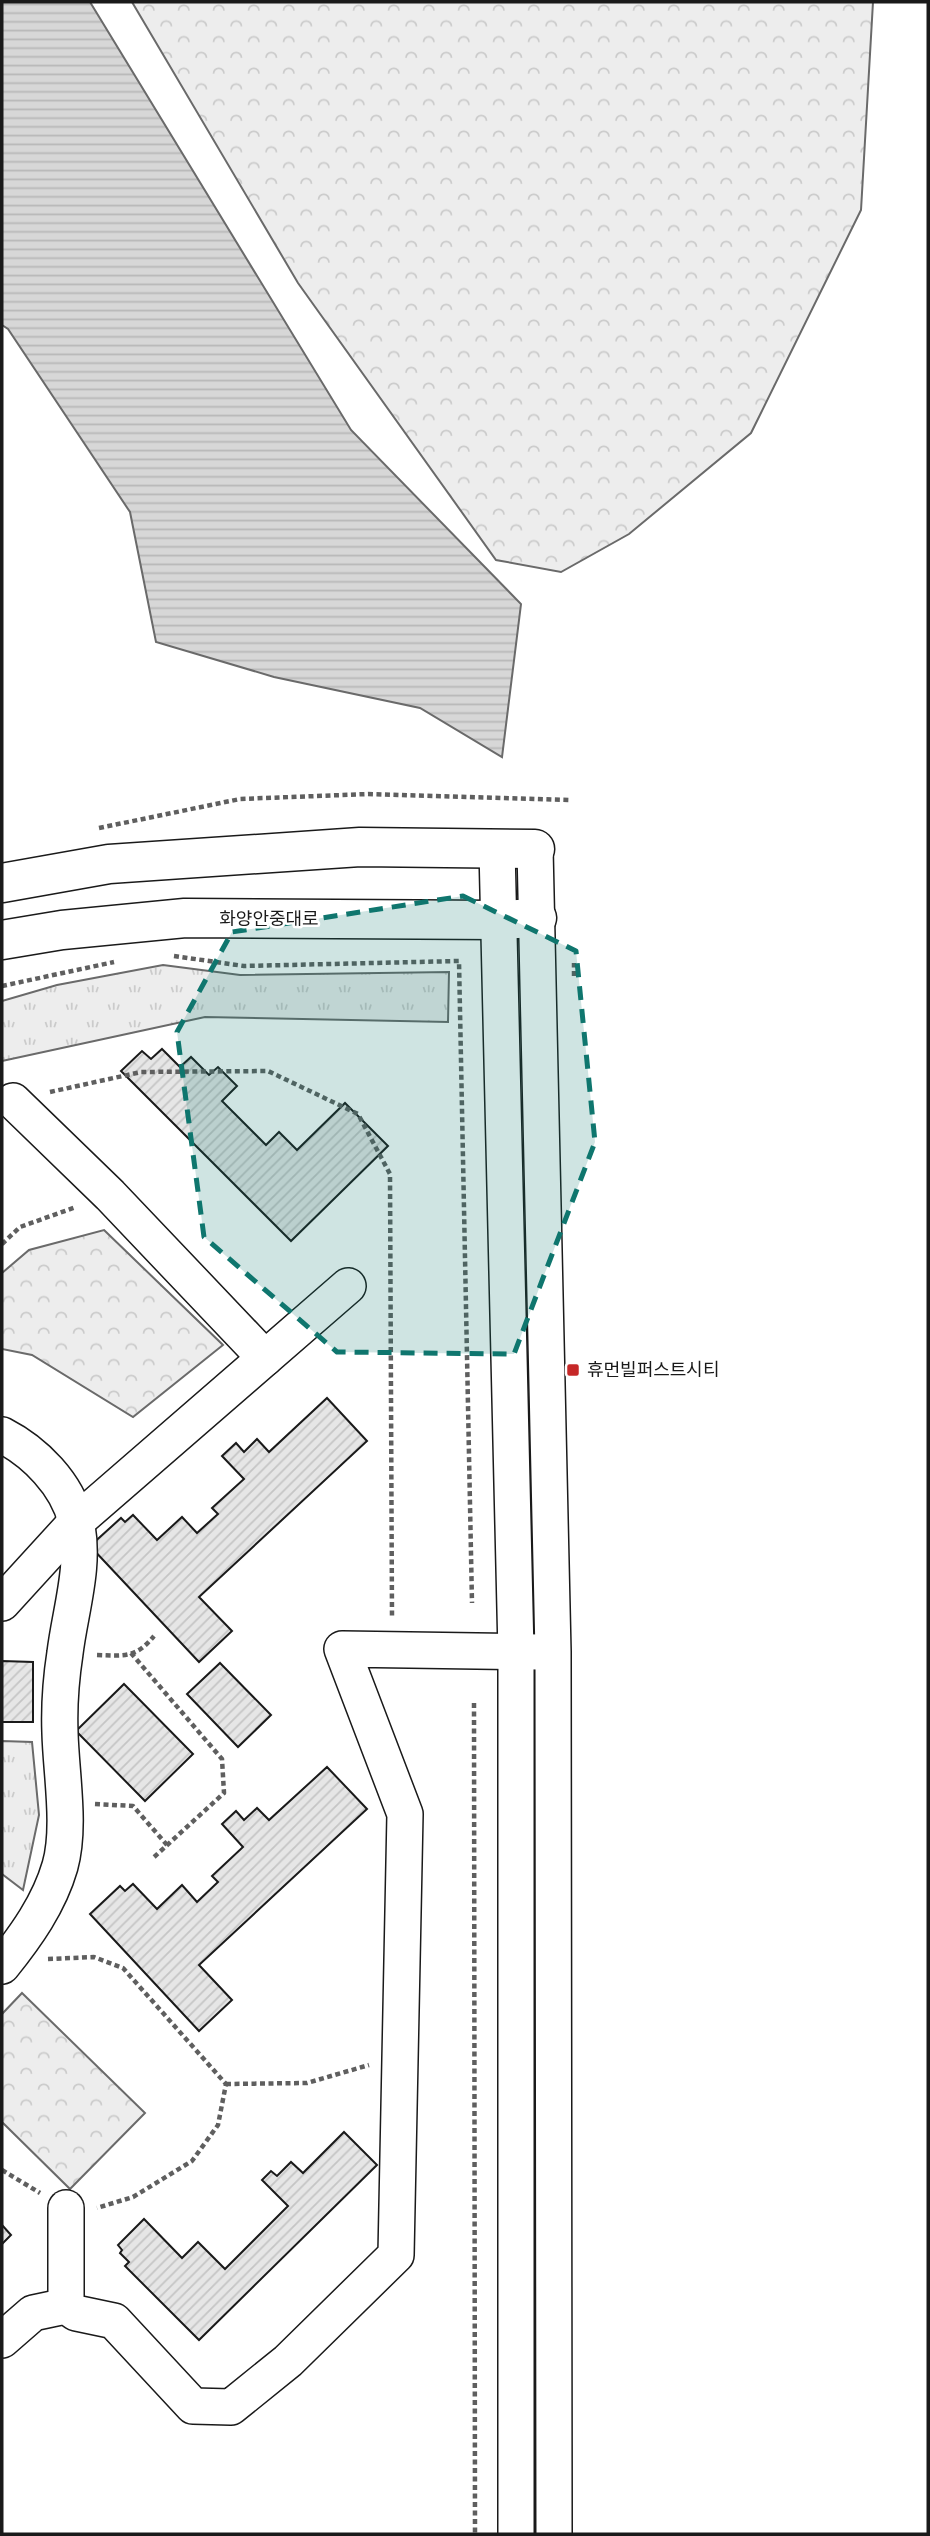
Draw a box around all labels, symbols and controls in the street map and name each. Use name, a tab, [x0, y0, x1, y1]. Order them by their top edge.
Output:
street label: 화양안중대로	[219, 908, 319, 930]
place label: 휴먼빌퍼스트시티	[587, 1359, 719, 1381]
marker: 휴먼빌퍼스트시티	[565, 1362, 581, 1378]

